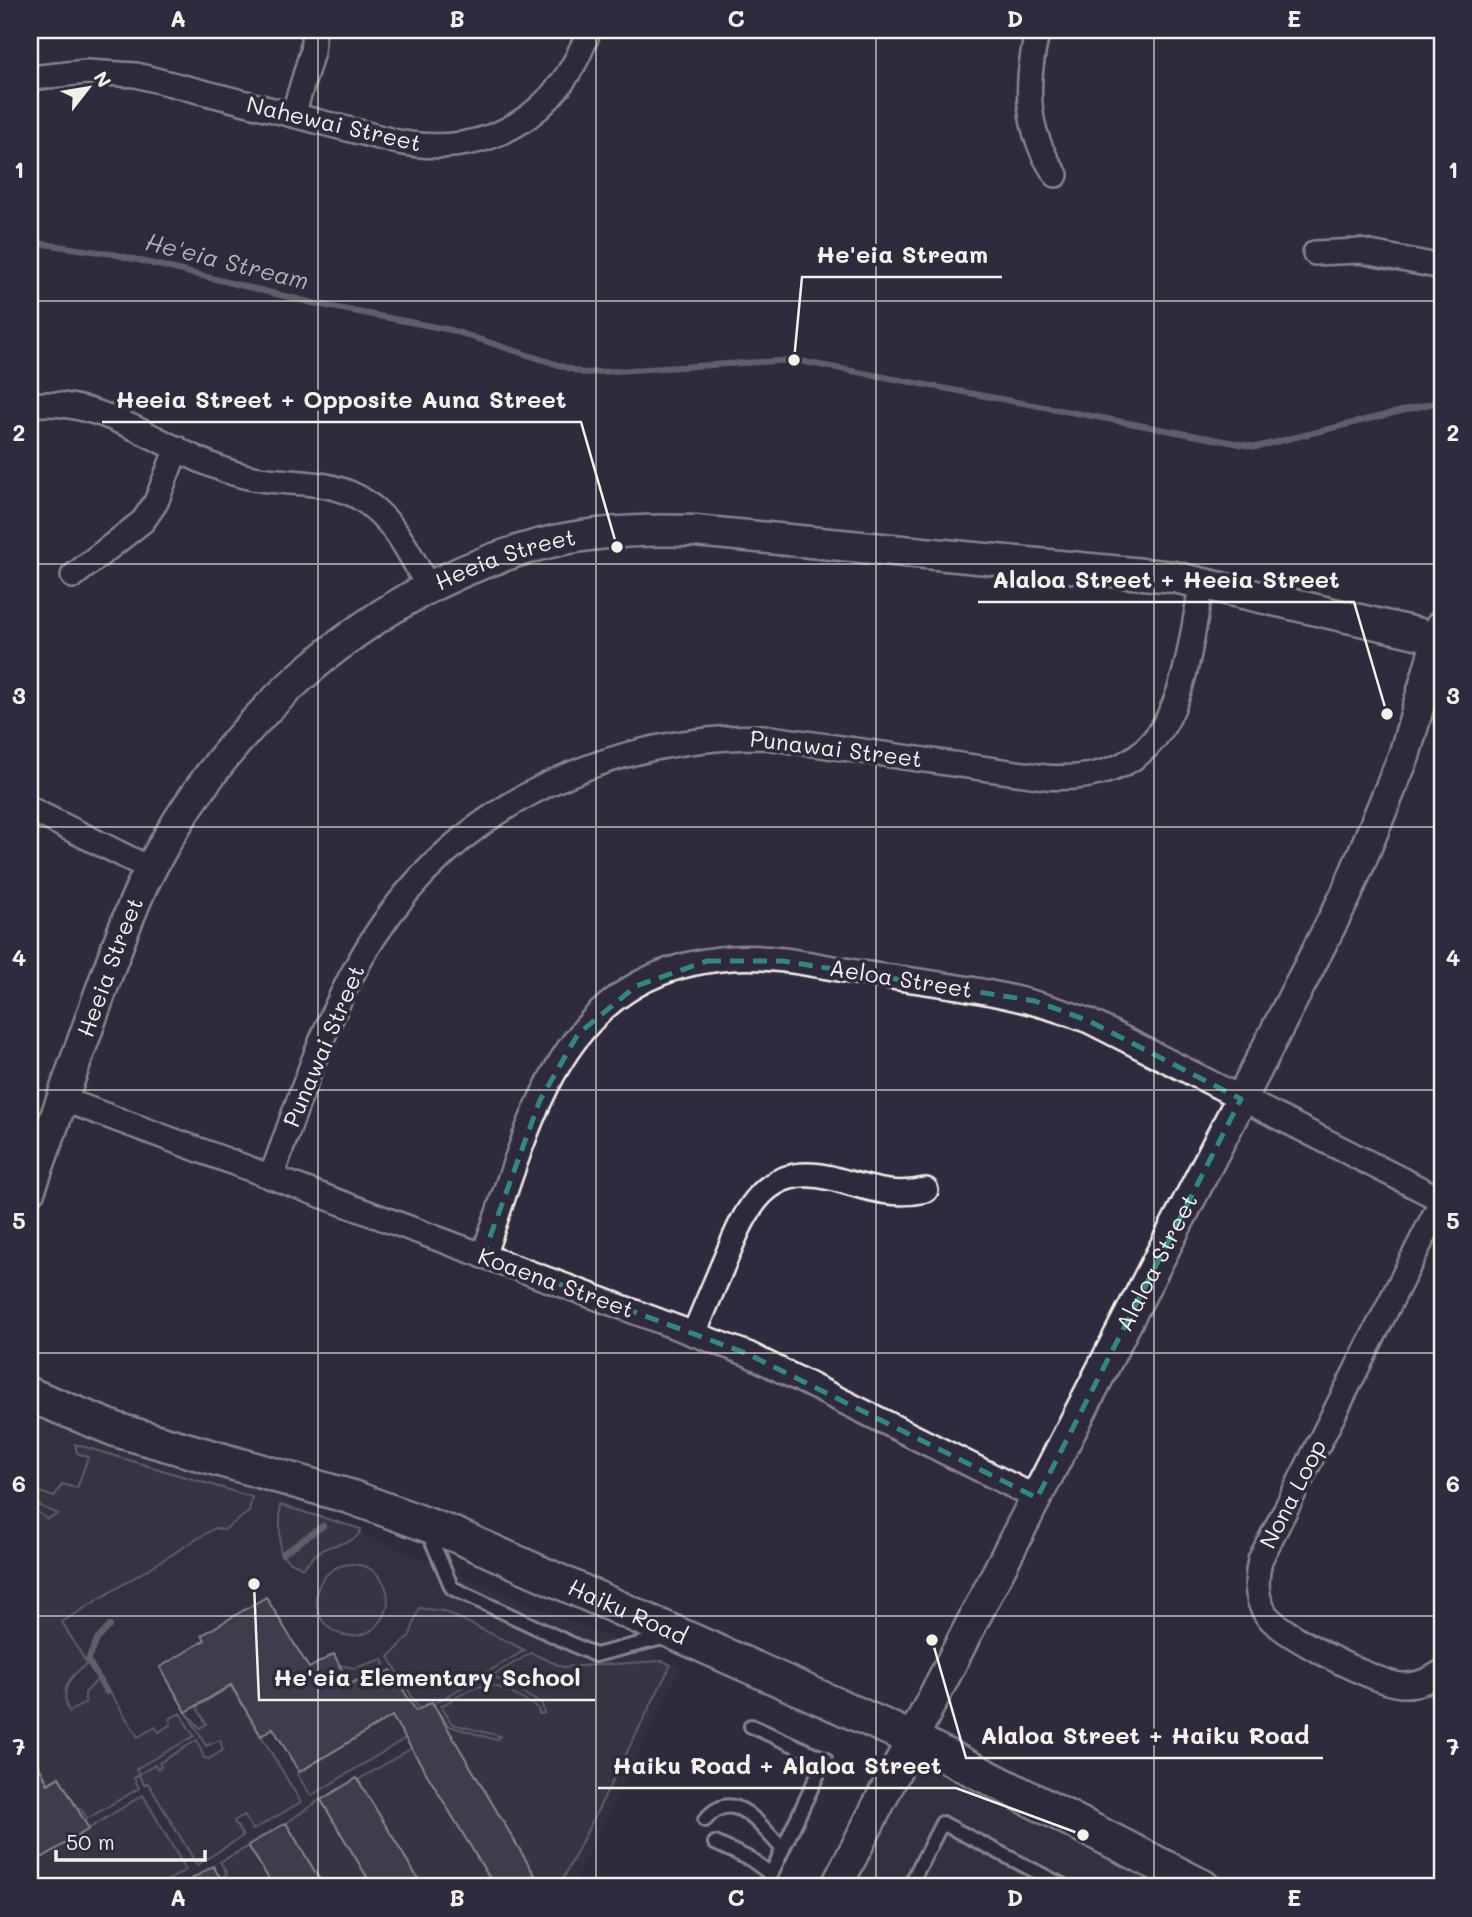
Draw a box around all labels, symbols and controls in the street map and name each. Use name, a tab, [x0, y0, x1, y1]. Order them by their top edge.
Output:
text: A	[170, 3, 186, 33]
text: B	[449, 3, 465, 33]
text: C	[727, 3, 745, 33]
text: D	[1007, 3, 1023, 33]
text: E	[1287, 3, 1301, 33]
north arrow	[52, 52, 122, 122]
text: N	[89, 66, 117, 92]
street label: Nahewai Street	[244, 88, 424, 158]
text: 1	[14, 154, 24, 184]
text: 1	[1448, 154, 1458, 184]
water label: He'eia Stream	[143, 225, 312, 296]
callout: He'eia Stream	[802, 232, 1002, 277]
text: He'eia Stream	[816, 238, 988, 269]
callout: Heeia Street + Opposite Auna Street	[102, 377, 581, 422]
text: Heeia Street + Opposite Auna Street	[116, 383, 566, 414]
text: 2	[13, 417, 25, 447]
text: 2	[1447, 417, 1459, 447]
street label: Heeia Street	[430, 521, 578, 596]
callout: Alaloa Street + Heeia Street	[978, 557, 1354, 602]
text: Alaloa Street + Heeia Street	[992, 563, 1340, 594]
text: 3	[12, 680, 26, 710]
text: 3	[1446, 680, 1460, 710]
street label: Punawai Street	[748, 723, 924, 773]
street label: Heeia Street	[70, 892, 149, 1041]
text: 4	[12, 942, 26, 972]
text: 4	[1446, 942, 1460, 972]
street label: Aeloa Street	[827, 952, 975, 1004]
street label: Punawai Street	[275, 960, 371, 1131]
street label: Alaloa Street	[1108, 1188, 1204, 1336]
text: 5	[12, 1205, 26, 1235]
text: 5	[1446, 1205, 1460, 1235]
street label: Koaena Street	[474, 1240, 638, 1324]
street label: Nona Loop	[1252, 1434, 1332, 1553]
text: 6	[12, 1468, 26, 1498]
text: 6	[1446, 1468, 1460, 1498]
street label: Haiku Road	[564, 1571, 692, 1651]
callout: He'eia Elementary School	[259, 1655, 595, 1700]
text: He'eia Elementary School	[273, 1661, 581, 1692]
callout: Alaloa Street + Haiku Road	[966, 1713, 1323, 1758]
text: Alaloa Street + Haiku Road	[980, 1719, 1310, 1750]
text: 7	[13, 1731, 26, 1761]
text: 7	[1447, 1731, 1460, 1761]
callout: Haiku Road + Alaloa Street	[598, 1743, 956, 1788]
text: Haiku Road + Alaloa Street	[612, 1749, 942, 1780]
scale bar	[56, 1819, 205, 1863]
text: 50 m	[66, 1828, 115, 1855]
text: A	[170, 1882, 186, 1912]
text: B	[449, 1882, 465, 1912]
text: C	[727, 1882, 745, 1912]
text: D	[1007, 1882, 1023, 1912]
text: E	[1287, 1882, 1301, 1912]

